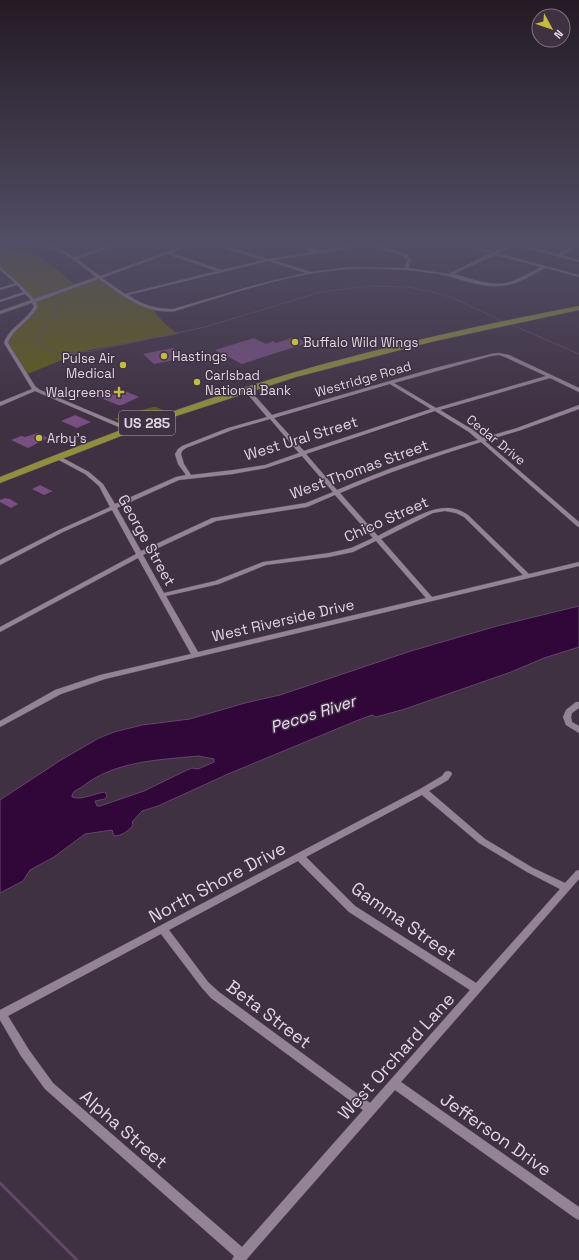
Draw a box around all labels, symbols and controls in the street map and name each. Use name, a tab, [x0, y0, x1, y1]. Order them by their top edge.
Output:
north arrow	[531, 8, 571, 48]
text: N	[551, 27, 566, 42]
place label: Buffalo Wild Wings	[303, 334, 419, 351]
marker: Buffalo Wild Wings	[290, 337, 300, 347]
place label: Hastings	[172, 348, 227, 365]
place label: Pulse Air Medical	[62, 350, 115, 382]
marker: Hastings	[159, 351, 169, 361]
street label: Westridge Road	[313, 357, 413, 401]
marker: Pulse Air Medical	[118, 360, 128, 370]
place label: Carlsbad National Bank	[205, 367, 291, 399]
marker: Carlsbad National Bank	[192, 377, 202, 387]
place label: Walgreens	[46, 384, 111, 401]
marker: Walgreens	[114, 387, 124, 397]
road number: US 285	[119, 411, 175, 435]
street label: Cedar Drive	[463, 411, 529, 469]
street label: West Ural Street	[242, 412, 360, 464]
place label: Arby's	[47, 430, 87, 447]
marker: Arby's	[34, 433, 44, 443]
street label: West Thomas Street	[287, 435, 431, 503]
street label: George Street	[114, 491, 180, 589]
street label: Chico Street	[341, 492, 431, 546]
street label: West Riverside Drive	[210, 594, 356, 646]
water label: Pecos River	[268, 690, 360, 738]
street label: North Shore Drive	[145, 836, 289, 928]
street label: Gamma Street	[347, 876, 461, 966]
street label: Beta Street	[222, 975, 316, 1053]
street label: West Orchard Lane	[333, 988, 459, 1124]
street label: Alpha Street	[76, 1085, 172, 1173]
street label: Jefferson Drive	[436, 1087, 556, 1181]

